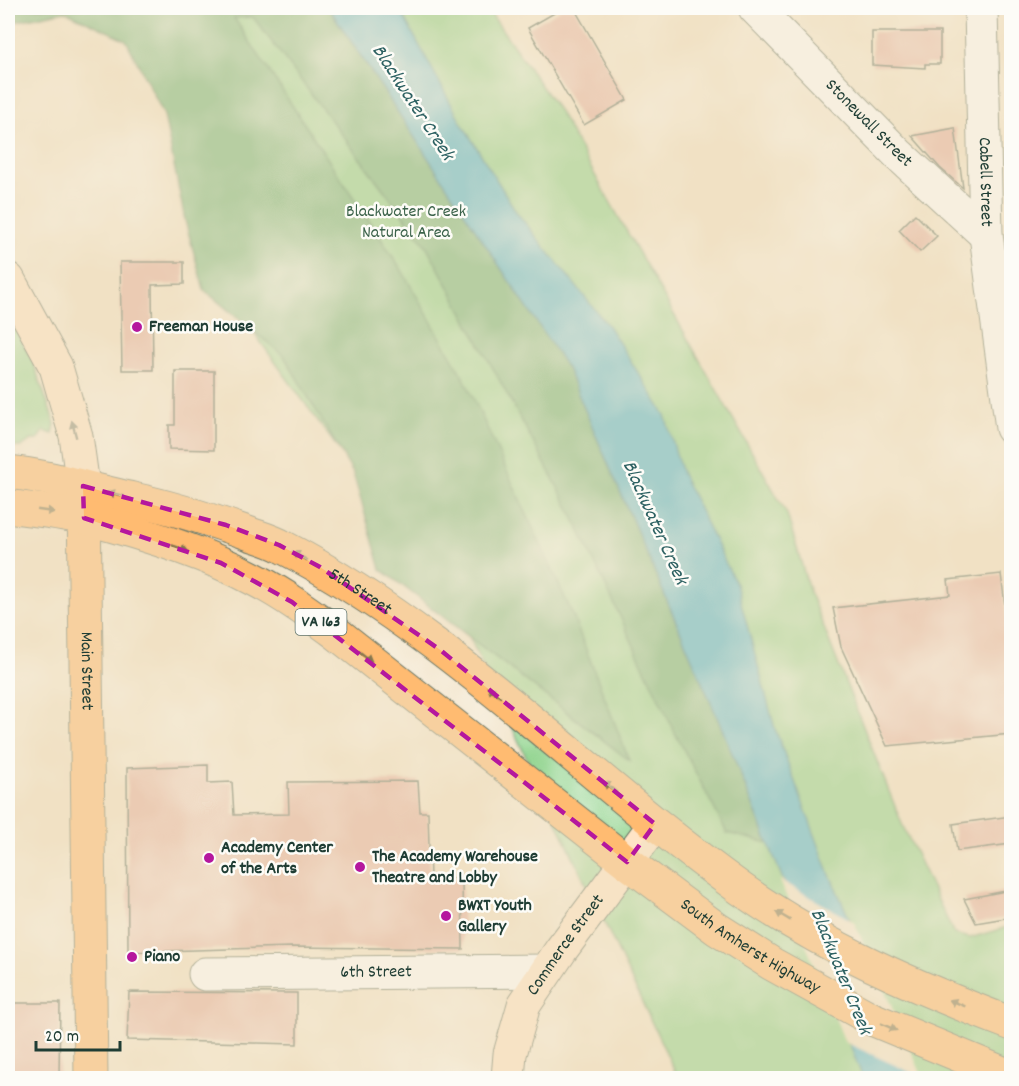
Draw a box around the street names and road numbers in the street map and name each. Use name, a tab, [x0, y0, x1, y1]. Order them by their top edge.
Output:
street label: Stonewall Street	[819, 74, 918, 174]
street label: Cabell Street	[971, 137, 998, 227]
street label: 5th Street	[323, 562, 397, 622]
road number: VA 163	[296, 609, 346, 635]
street label: Main Street	[73, 632, 99, 711]
street label: Commerce Street	[521, 889, 611, 1001]
street label: South Amherst Highway	[674, 893, 825, 1001]
street label: 6th Street	[340, 960, 412, 985]

